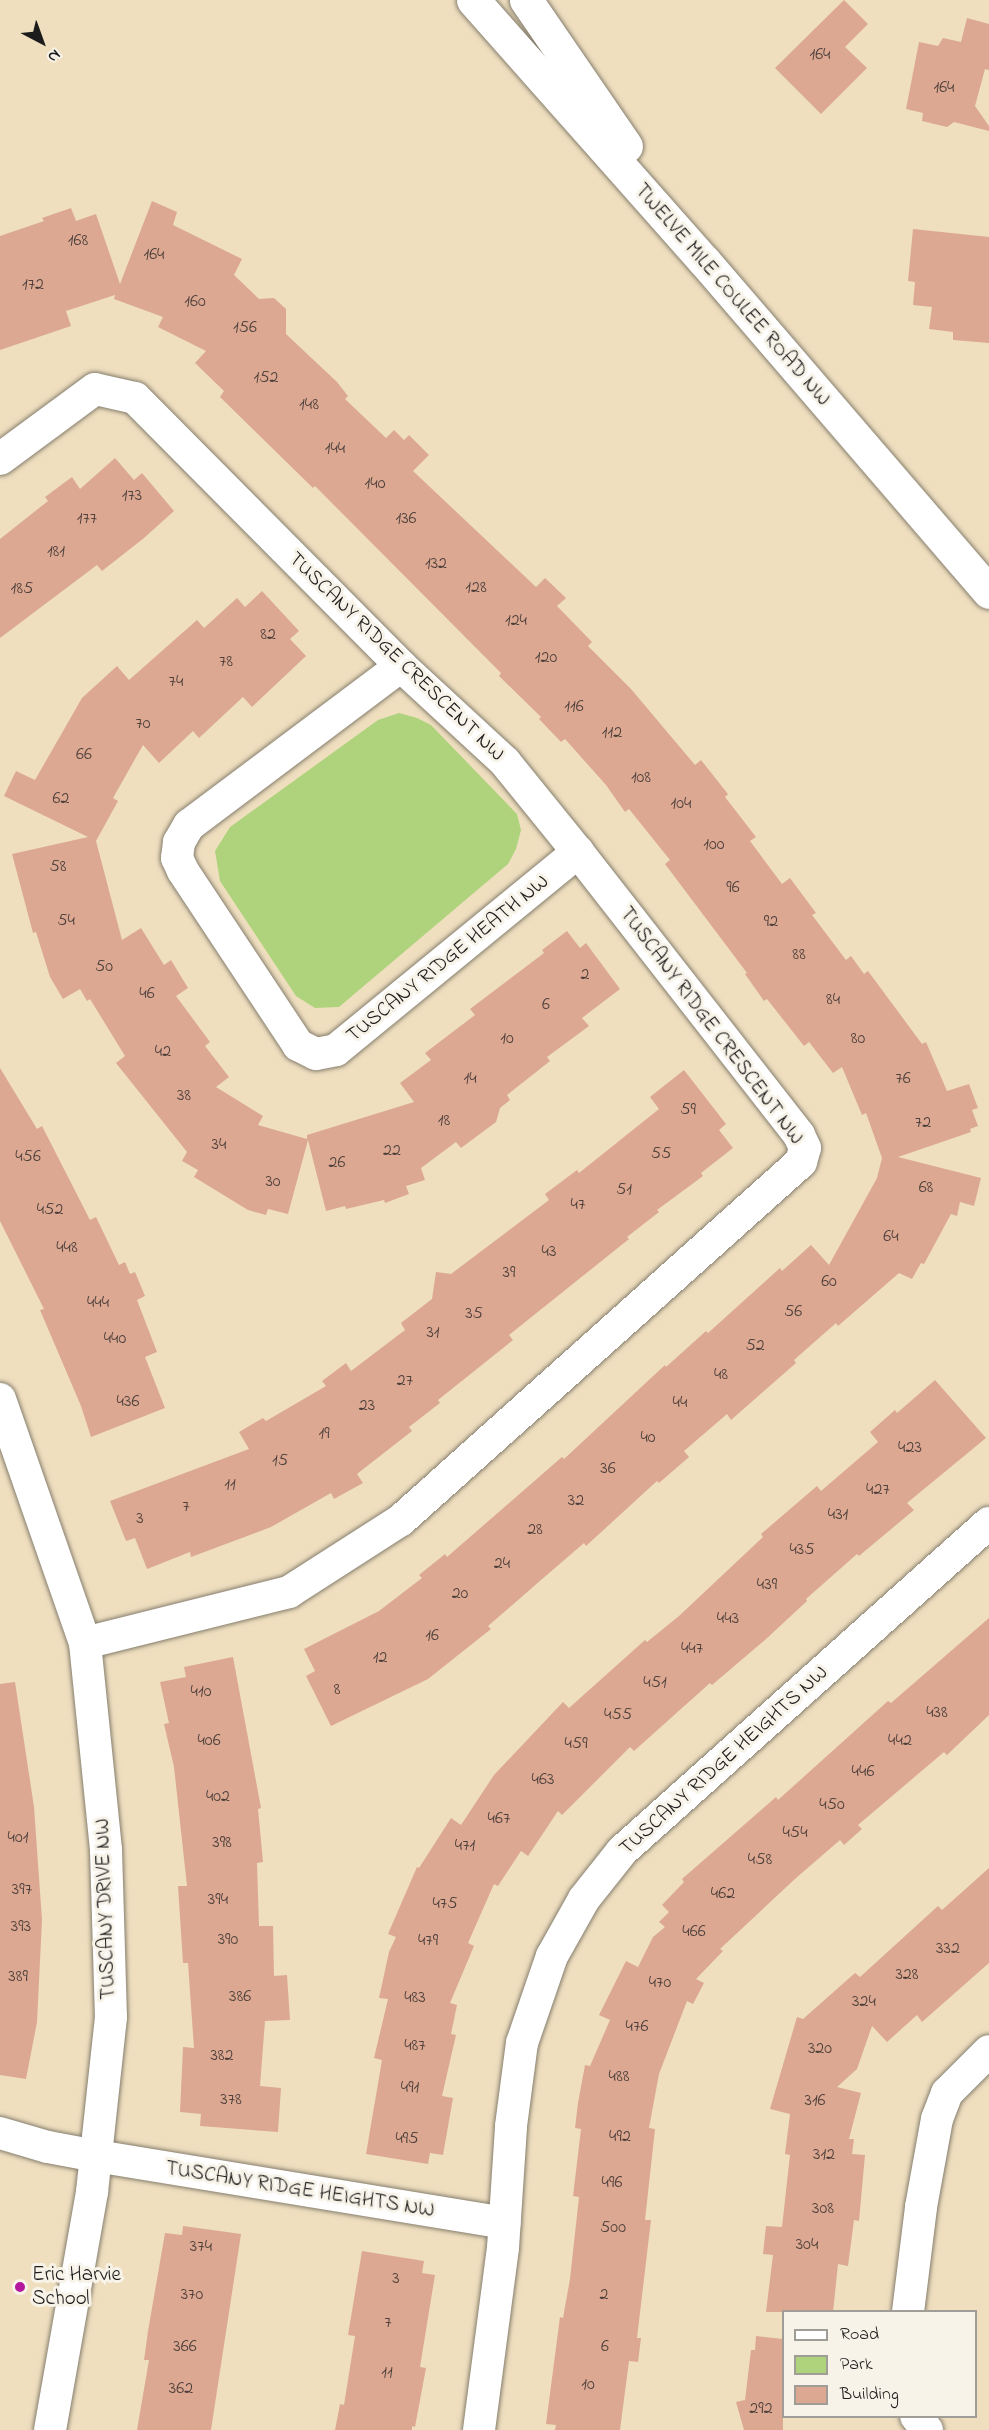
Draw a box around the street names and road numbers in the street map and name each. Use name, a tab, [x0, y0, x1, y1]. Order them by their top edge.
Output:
street label: TWELVE MILE COULEE ROAD NW	[629, 179, 835, 411]
street label: TUSCANY RIDGE CRESCENT NW	[283, 547, 509, 767]
street label: TUSCANY RIDGE HEATH NW	[342, 870, 554, 1048]
street label: TUSCANY RIDGE CRESCENT NW	[613, 902, 809, 1150]
street label: TUSCANY RIDGE HEIGHTS NW	[615, 1661, 833, 1861]
street label: TUSCANY DRIVE NW	[90, 1818, 122, 2000]
street label: TUSCANY RIDGE HEIGHTS NW	[164, 2156, 436, 2224]

